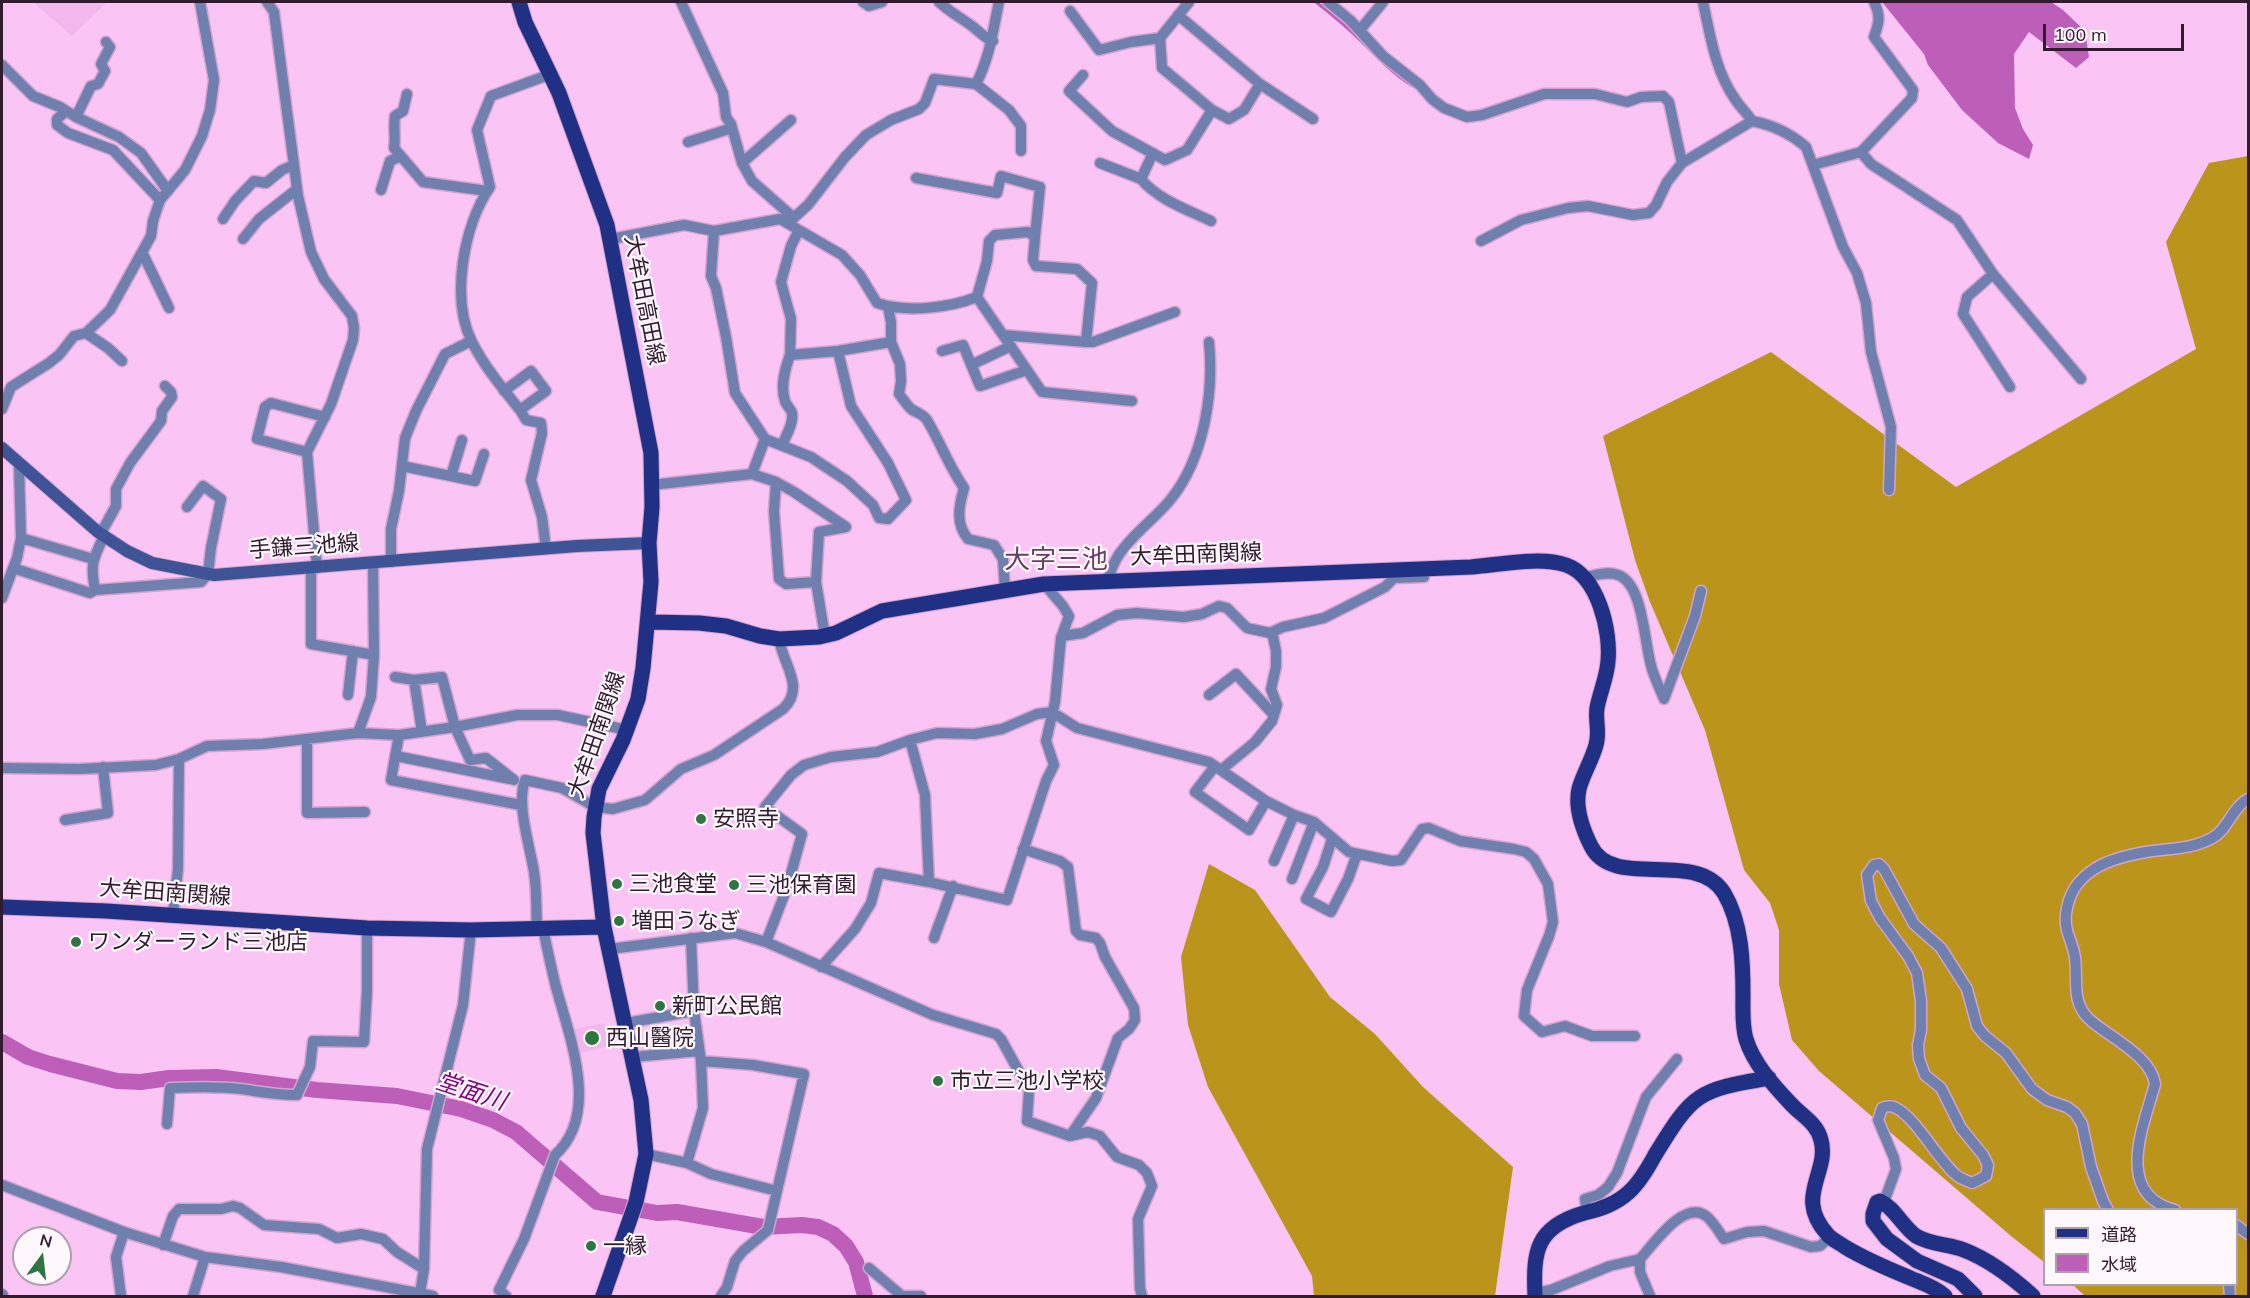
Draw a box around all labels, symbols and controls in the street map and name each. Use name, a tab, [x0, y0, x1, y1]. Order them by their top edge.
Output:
scale bar	[2046, 12, 2187, 50]
text: 100 m	[2054, 23, 2107, 46]
street label: 大牟田高田線	[618, 233, 670, 367]
street label: 手鎌三池線	[248, 530, 360, 564]
street label: 大牟田南関線	[1130, 540, 1262, 570]
district label: 大字三池	[1004, 544, 1108, 576]
street label: 大牟田南関線	[563, 668, 631, 802]
place label: 安照寺	[713, 806, 779, 832]
marker: 安照寺	[694, 812, 708, 826]
place label: 三池食堂	[629, 871, 717, 897]
place label: 三池保育園	[746, 872, 856, 898]
street label: 大牟田南関線	[98, 875, 232, 911]
marker: 三池食堂	[610, 877, 624, 891]
marker: 三池保育園	[727, 878, 741, 892]
place label: 増田うなぎ	[631, 908, 741, 934]
marker: 増田うなぎ	[612, 914, 626, 928]
place label: ワンダーランド三池店	[88, 929, 308, 955]
marker: ワンダーランド三池店	[69, 935, 83, 949]
place label: 新町公民館	[672, 993, 782, 1019]
marker: 新町公民館	[653, 999, 667, 1013]
place label: 西山醫院	[606, 1025, 694, 1051]
marker: 西山醫院	[583, 1029, 601, 1047]
water label: 堂面川	[432, 1067, 510, 1117]
place label: 市立三池小学校	[950, 1068, 1104, 1094]
marker: 市立三池小学校	[931, 1074, 945, 1088]
legend	[2043, 1208, 2238, 1286]
text: 道路	[2101, 1223, 2137, 1246]
north arrow	[12, 1226, 72, 1286]
text: N	[38, 1229, 55, 1252]
place label: 一縁	[603, 1233, 647, 1259]
marker: 一縁	[584, 1239, 598, 1253]
text: 水域	[2101, 1253, 2137, 1276]

